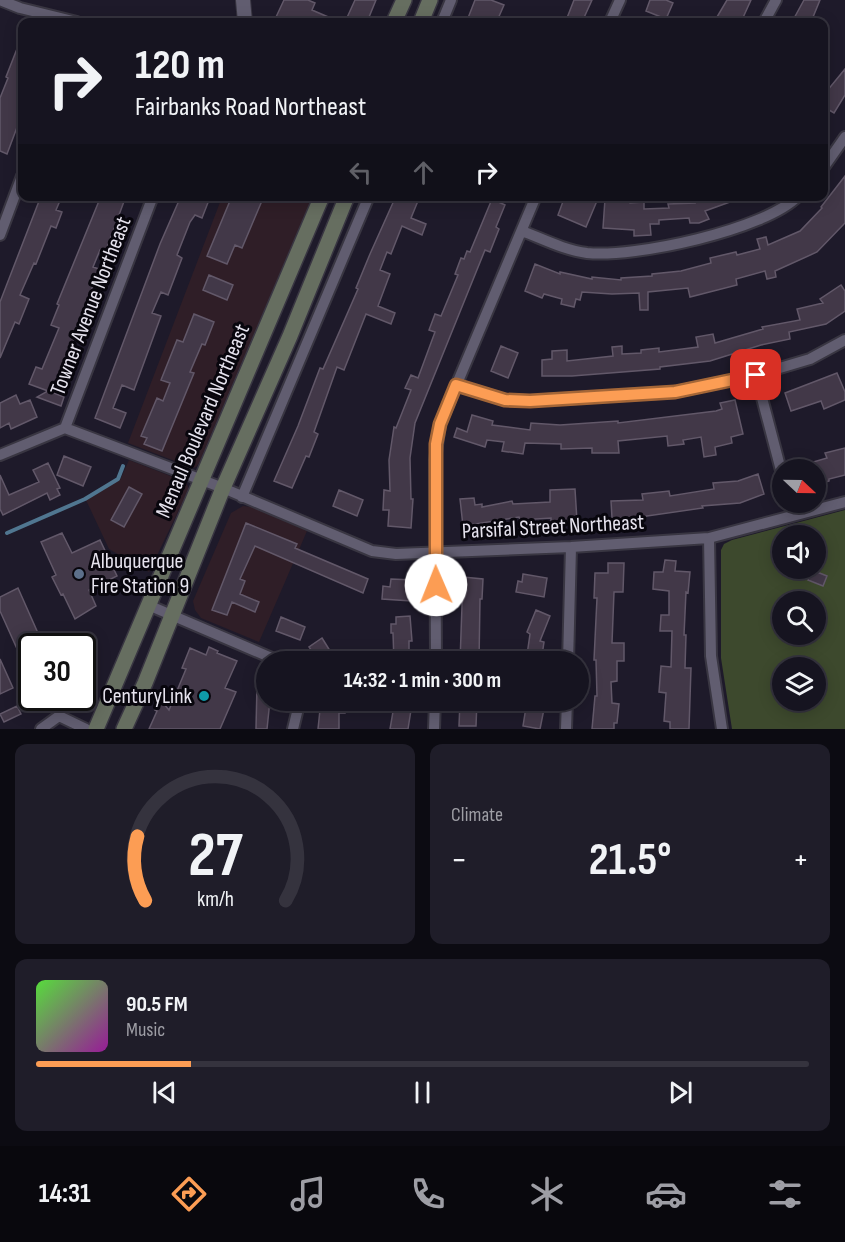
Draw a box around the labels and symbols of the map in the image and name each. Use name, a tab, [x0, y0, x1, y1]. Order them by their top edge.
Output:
street label: Towner Avenue Northeast	[44, 213, 138, 399]
street label: Menaul Boulevard Northeast	[150, 320, 256, 522]
pin	[730, 349, 781, 400]
north arrow	[772, 459, 826, 513]
street label: Parsifal Street Northeast	[461, 509, 645, 545]
place label: Albuquerque Fire Station 9	[90, 548, 189, 600]
position arrow	[404, 553, 468, 617]
marker: Albuquerque Fire Station 9	[72, 567, 86, 581]
speed limit sign: 30	[18, 633, 96, 711]
place label: CenturyLink	[102, 683, 193, 710]
marker: CenturyLink	[197, 689, 211, 703]

